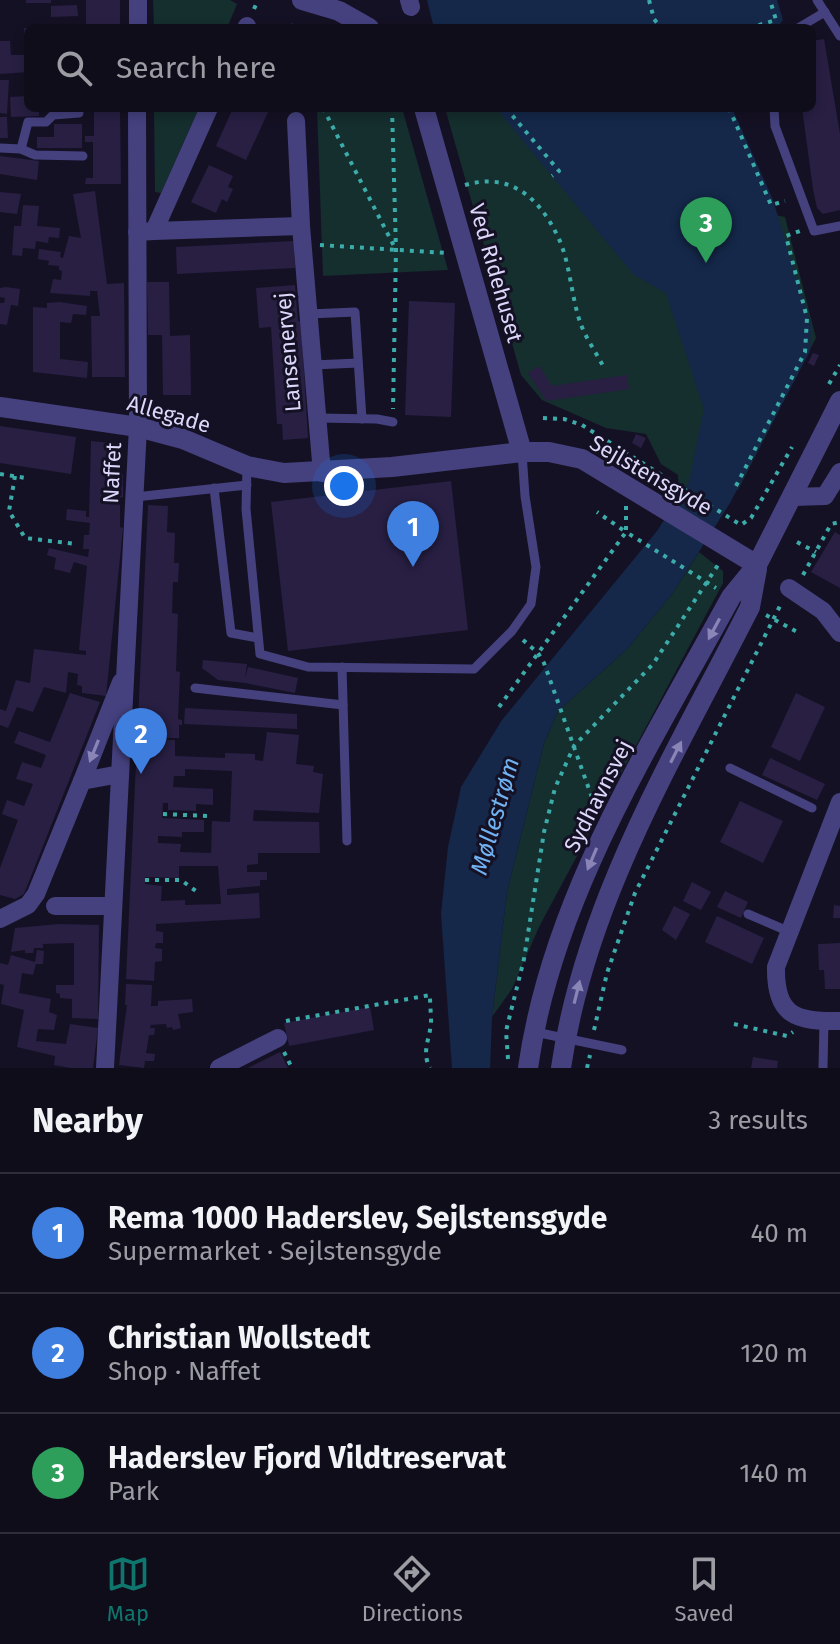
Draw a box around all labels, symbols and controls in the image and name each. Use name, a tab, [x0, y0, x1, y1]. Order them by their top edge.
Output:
search box	[24, 24, 816, 112]
icon: search	[52, 46, 96, 90]
text: Search here	[116, 50, 276, 86]
pin: 3	[680, 197, 732, 263]
street label: Ved Ridehuset	[463, 200, 529, 346]
street label: Lansenervej	[269, 291, 307, 413]
street label: Allegade	[124, 389, 214, 439]
street label: Sejlstensgyde	[585, 429, 717, 521]
street label: Naffet	[97, 442, 127, 504]
your location	[324, 466, 364, 506]
pin: 1	[387, 501, 439, 567]
one-way arrow	[707, 618, 720, 641]
pin: 2	[115, 708, 167, 774]
street label: Sydhavnsvej	[558, 735, 638, 857]
one-way arrow	[87, 739, 100, 763]
one-way arrow	[669, 741, 683, 764]
water label: Møllestrøm	[465, 754, 525, 878]
one-way arrow	[586, 847, 599, 871]
one-way arrow	[572, 979, 584, 1004]
text: Nearby	[32, 1100, 143, 1141]
text: 3 results	[708, 1105, 808, 1136]
text: Rema 1000 Haderslev, Sejlstensgyde	[108, 1200, 607, 1236]
text: 1	[52, 1218, 64, 1249]
text: 40 m	[750, 1218, 808, 1249]
text: Supermarket · Sejlstensgyde	[108, 1236, 442, 1267]
text: Christian Wollstedt	[108, 1320, 370, 1356]
text: 2	[51, 1338, 65, 1369]
text: 120 m	[740, 1338, 808, 1369]
text: Shop · Naffet	[108, 1356, 261, 1387]
text: Haderslev Fjord Vildtreservat	[108, 1440, 506, 1476]
text: 3	[51, 1458, 65, 1489]
text: 140 m	[739, 1458, 808, 1489]
text: Park	[108, 1476, 159, 1507]
tab: Map	[106, 1552, 150, 1627]
tab: Directions	[362, 1552, 463, 1627]
tab: Saved	[675, 1552, 734, 1627]

